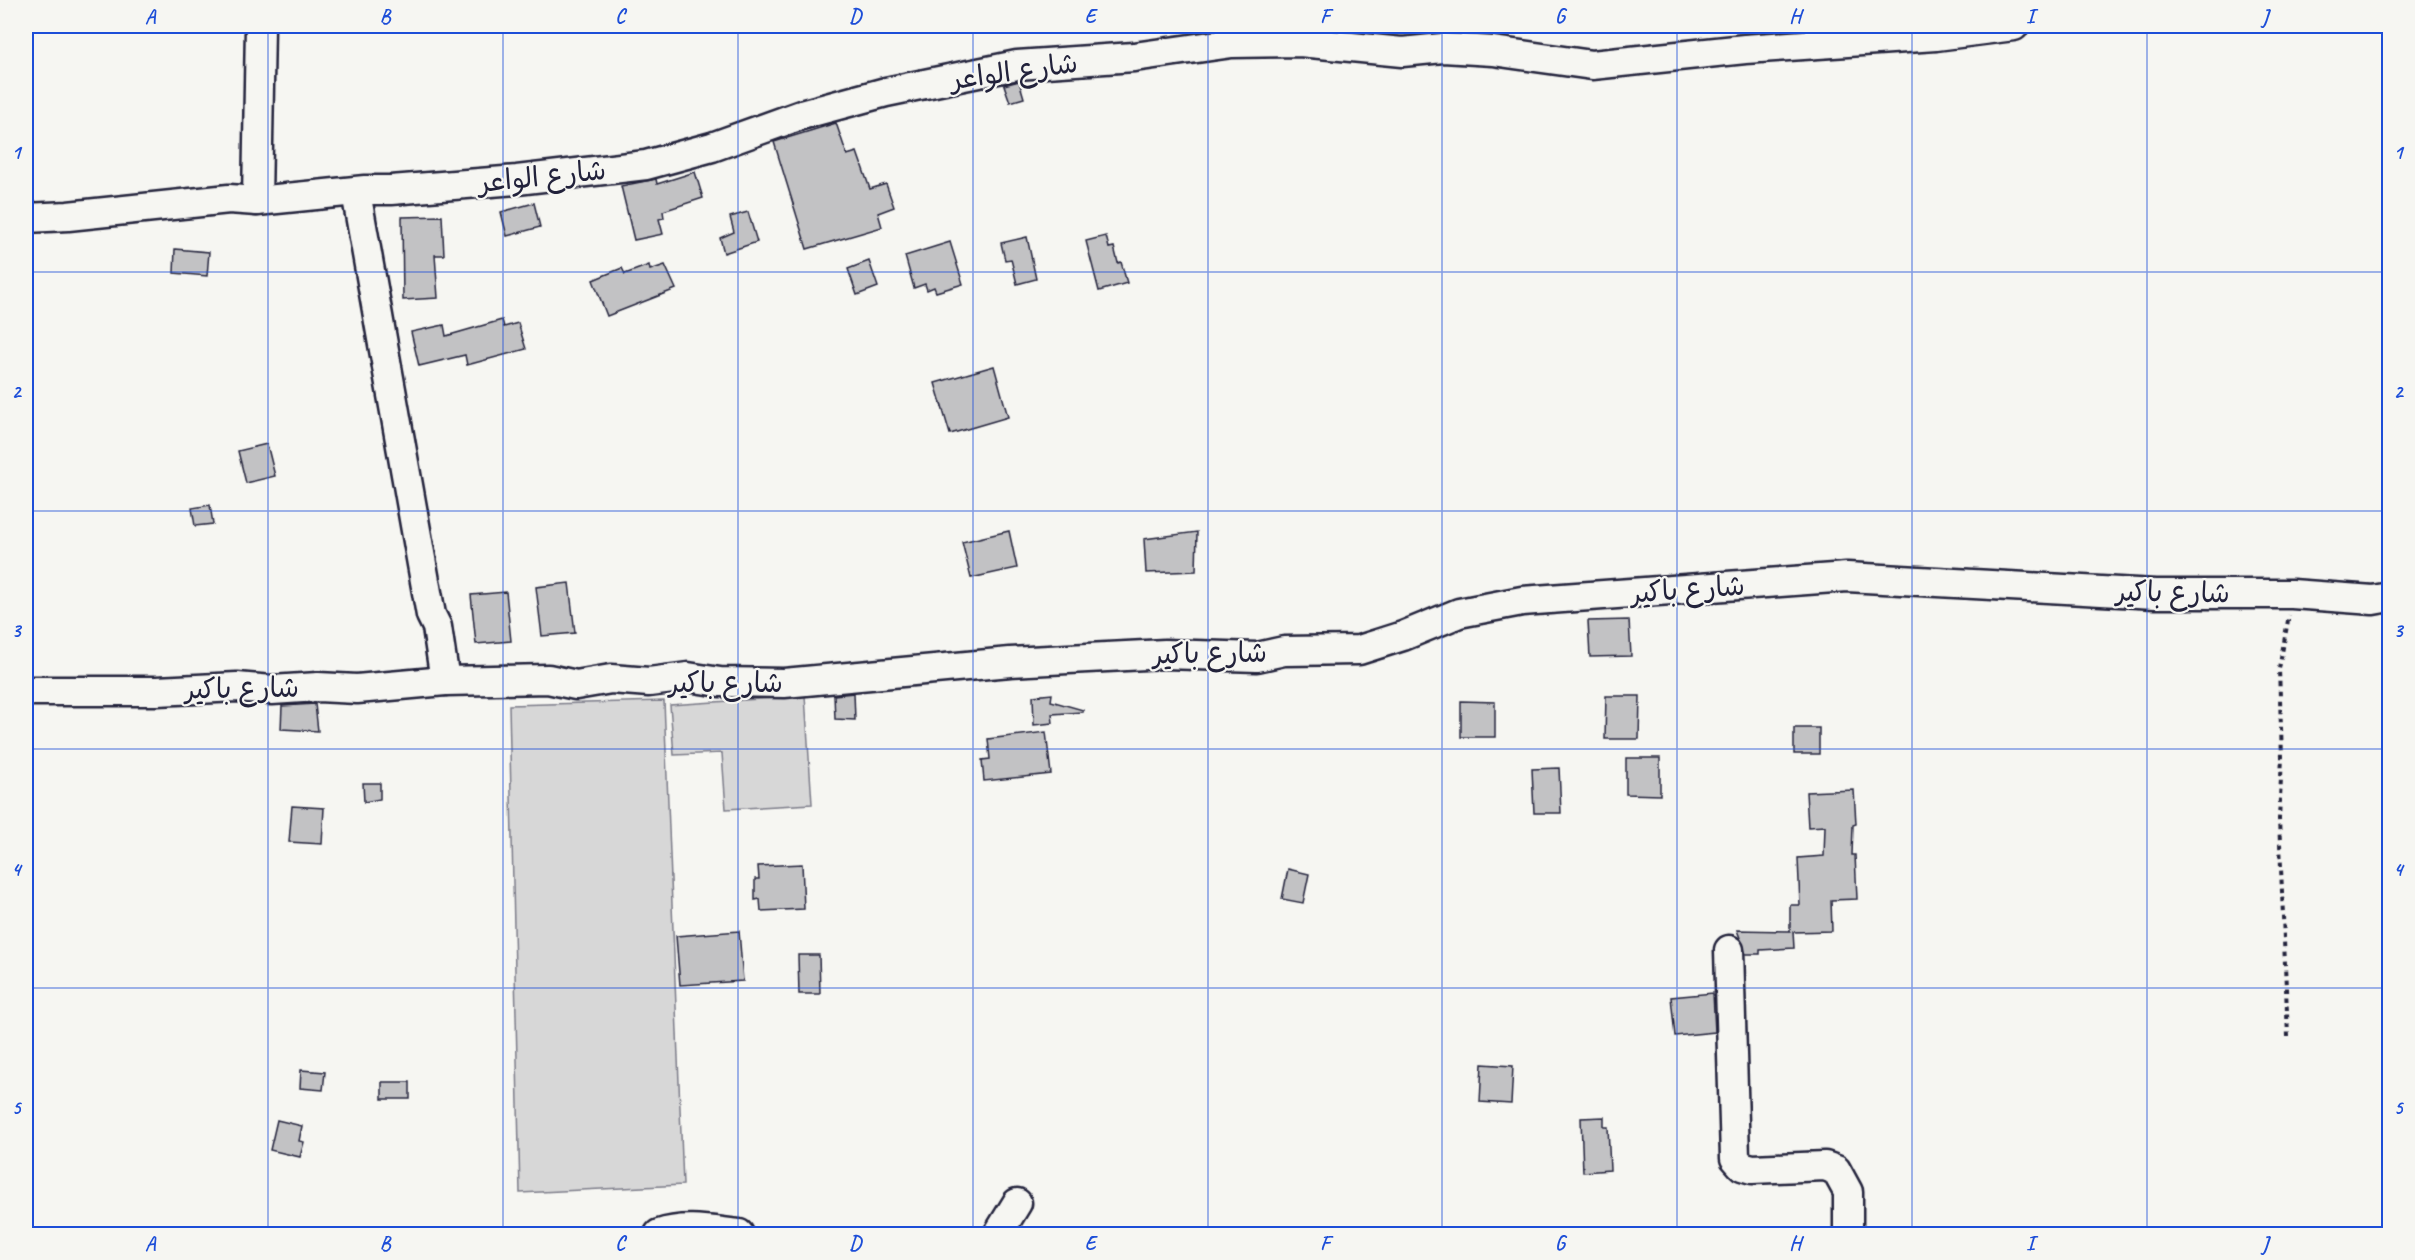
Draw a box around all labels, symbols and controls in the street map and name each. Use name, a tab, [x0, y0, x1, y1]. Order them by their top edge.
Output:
text: A	[145, 4, 157, 29]
text: B	[380, 4, 392, 29]
text: C	[615, 4, 627, 29]
text: D	[849, 4, 863, 29]
text: E	[1085, 4, 1099, 29]
text: F	[1320, 4, 1334, 29]
text: G	[1555, 4, 1568, 29]
text: H	[1789, 4, 1804, 29]
text: I	[2026, 4, 2039, 29]
text: J	[2260, 4, 2272, 29]
street label: شارع الواعر	[946, 45, 1080, 100]
text: 1	[12, 140, 23, 165]
text: 1	[2394, 140, 2405, 165]
street label: شارع الواعر	[474, 152, 608, 202]
text: 2	[12, 379, 23, 404]
text: 2	[2394, 379, 2405, 404]
street label: شارع باكير	[1628, 568, 1746, 613]
street label: شارع باكير	[2114, 573, 2230, 612]
text: 3	[12, 618, 23, 643]
text: 3	[2394, 618, 2405, 643]
street label: شارع باكير	[1151, 635, 1267, 674]
street label: شارع باكير	[667, 665, 783, 702]
street label: شارع باكير	[183, 670, 299, 709]
text: 4	[12, 857, 24, 882]
text: 4	[2394, 857, 2406, 882]
text: 5	[12, 1095, 23, 1120]
text: 5	[2394, 1095, 2405, 1120]
text: A	[145, 1231, 157, 1256]
text: B	[380, 1231, 392, 1256]
text: C	[615, 1231, 627, 1256]
text: D	[849, 1231, 863, 1256]
text: E	[1085, 1231, 1099, 1256]
text: F	[1320, 1231, 1334, 1256]
text: G	[1555, 1231, 1568, 1256]
text: H	[1789, 1231, 1804, 1256]
text: I	[2026, 1231, 2039, 1256]
text: J	[2260, 1231, 2272, 1256]

